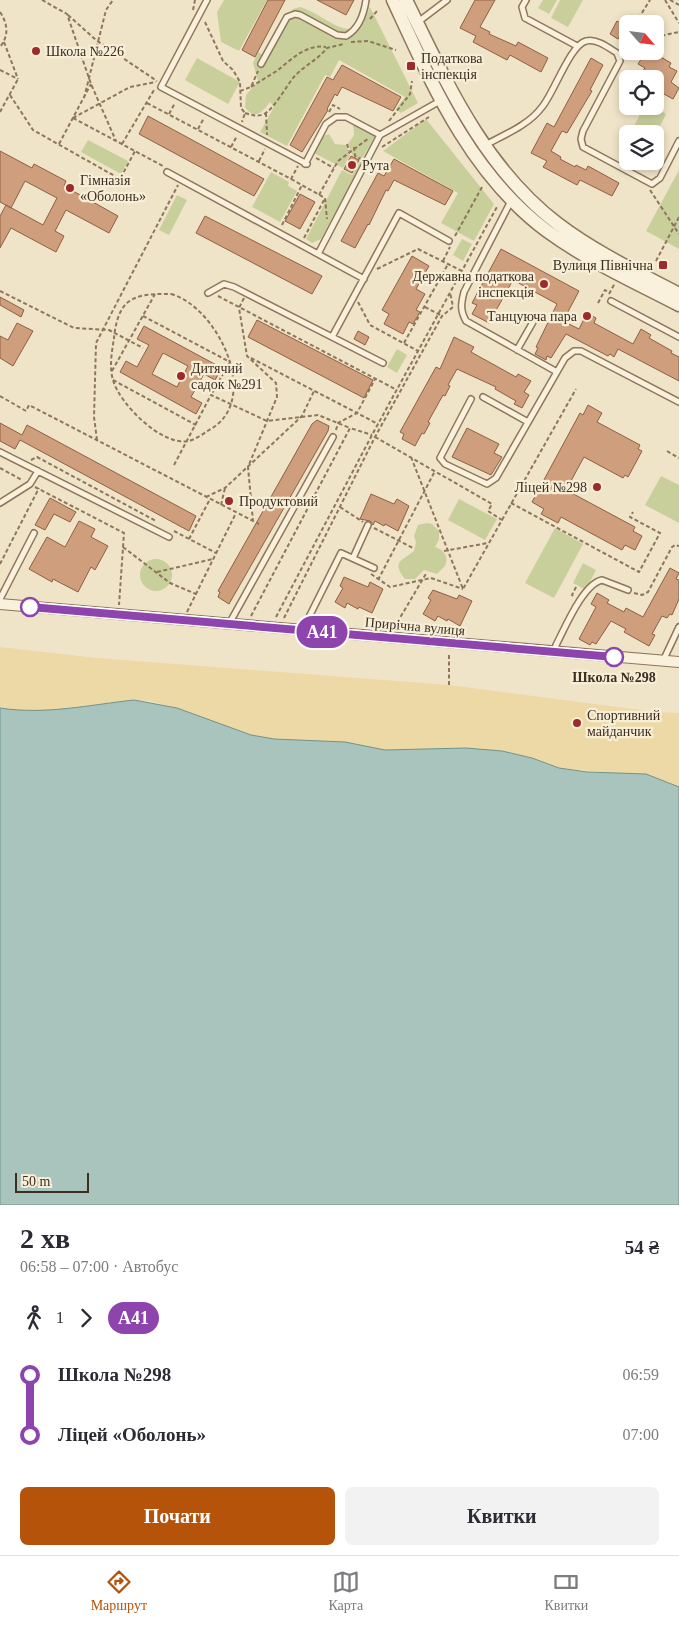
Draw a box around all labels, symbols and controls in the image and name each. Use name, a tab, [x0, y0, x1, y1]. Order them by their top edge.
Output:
north arrow	[619, 15, 664, 60]
map controls	[619, 15, 664, 170]
place label: Школа №226	[46, 44, 124, 59]
marker: Школа №226	[30, 45, 42, 57]
place label: Податкова інспекція	[421, 51, 483, 82]
marker: Податкова інспекція	[405, 60, 417, 72]
button: locate	[619, 70, 664, 115]
button: layers	[619, 125, 664, 170]
place label: Рута	[362, 158, 390, 173]
marker: Рута	[346, 159, 358, 171]
place label: Гімназія «Оболонь»	[80, 173, 146, 204]
marker: Гімназія «Оболонь»	[64, 182, 76, 194]
place label: Вулиця Північна	[553, 258, 654, 273]
marker: Вулиця Північна	[657, 259, 669, 271]
place label: Державна податкова інспекція	[412, 269, 535, 300]
marker: Державна податкова інспекція	[538, 278, 550, 290]
place label: Танцуюча пара	[487, 309, 578, 324]
marker: Танцуюча пара	[581, 310, 593, 322]
place label: Дитячий садок №291	[191, 361, 262, 392]
marker: Дитячий садок №291	[175, 370, 187, 382]
place label: Ліцей №298	[515, 480, 587, 495]
marker: Ліцей №298	[591, 481, 603, 493]
place label: Продуктовий	[239, 494, 318, 509]
marker: Продуктовий	[223, 495, 235, 507]
unlabelled marker	[20, 597, 40, 617]
street label: Прирічна вулиця	[364, 615, 466, 638]
line badge: A41	[293, 616, 351, 648]
text: A41	[307, 622, 338, 642]
marker: Школа №298	[604, 647, 624, 667]
place label: Школа №298	[572, 670, 656, 685]
place label: Спортивний майданчик	[587, 708, 661, 739]
marker: Спортивний майданчик	[571, 717, 583, 729]
scale bar	[15, 1170, 89, 1193]
text: 50 m	[22, 1174, 50, 1189]
text: 2 хв	[20, 1223, 70, 1254]
text: 54 ₴	[625, 1237, 659, 1258]
text: 06:58 – 07:00 · Автобус	[20, 1258, 178, 1275]
icon: walk	[20, 1304, 48, 1332]
icon: forward	[72, 1304, 100, 1332]
text: A41	[118, 1308, 149, 1328]
text: 1	[56, 1309, 64, 1326]
text: Школа №298	[58, 1364, 171, 1385]
text: 06:59	[623, 1366, 659, 1383]
text: Ліцей «Оболонь»	[58, 1424, 206, 1445]
text: 07:00	[623, 1426, 659, 1443]
button: Почати	[20, 1487, 335, 1545]
button: Квитки	[345, 1487, 659, 1545]
tab: Маршрут	[91, 1568, 147, 1614]
tab: Карта	[328, 1568, 363, 1614]
tab: Квитки	[544, 1568, 588, 1614]

